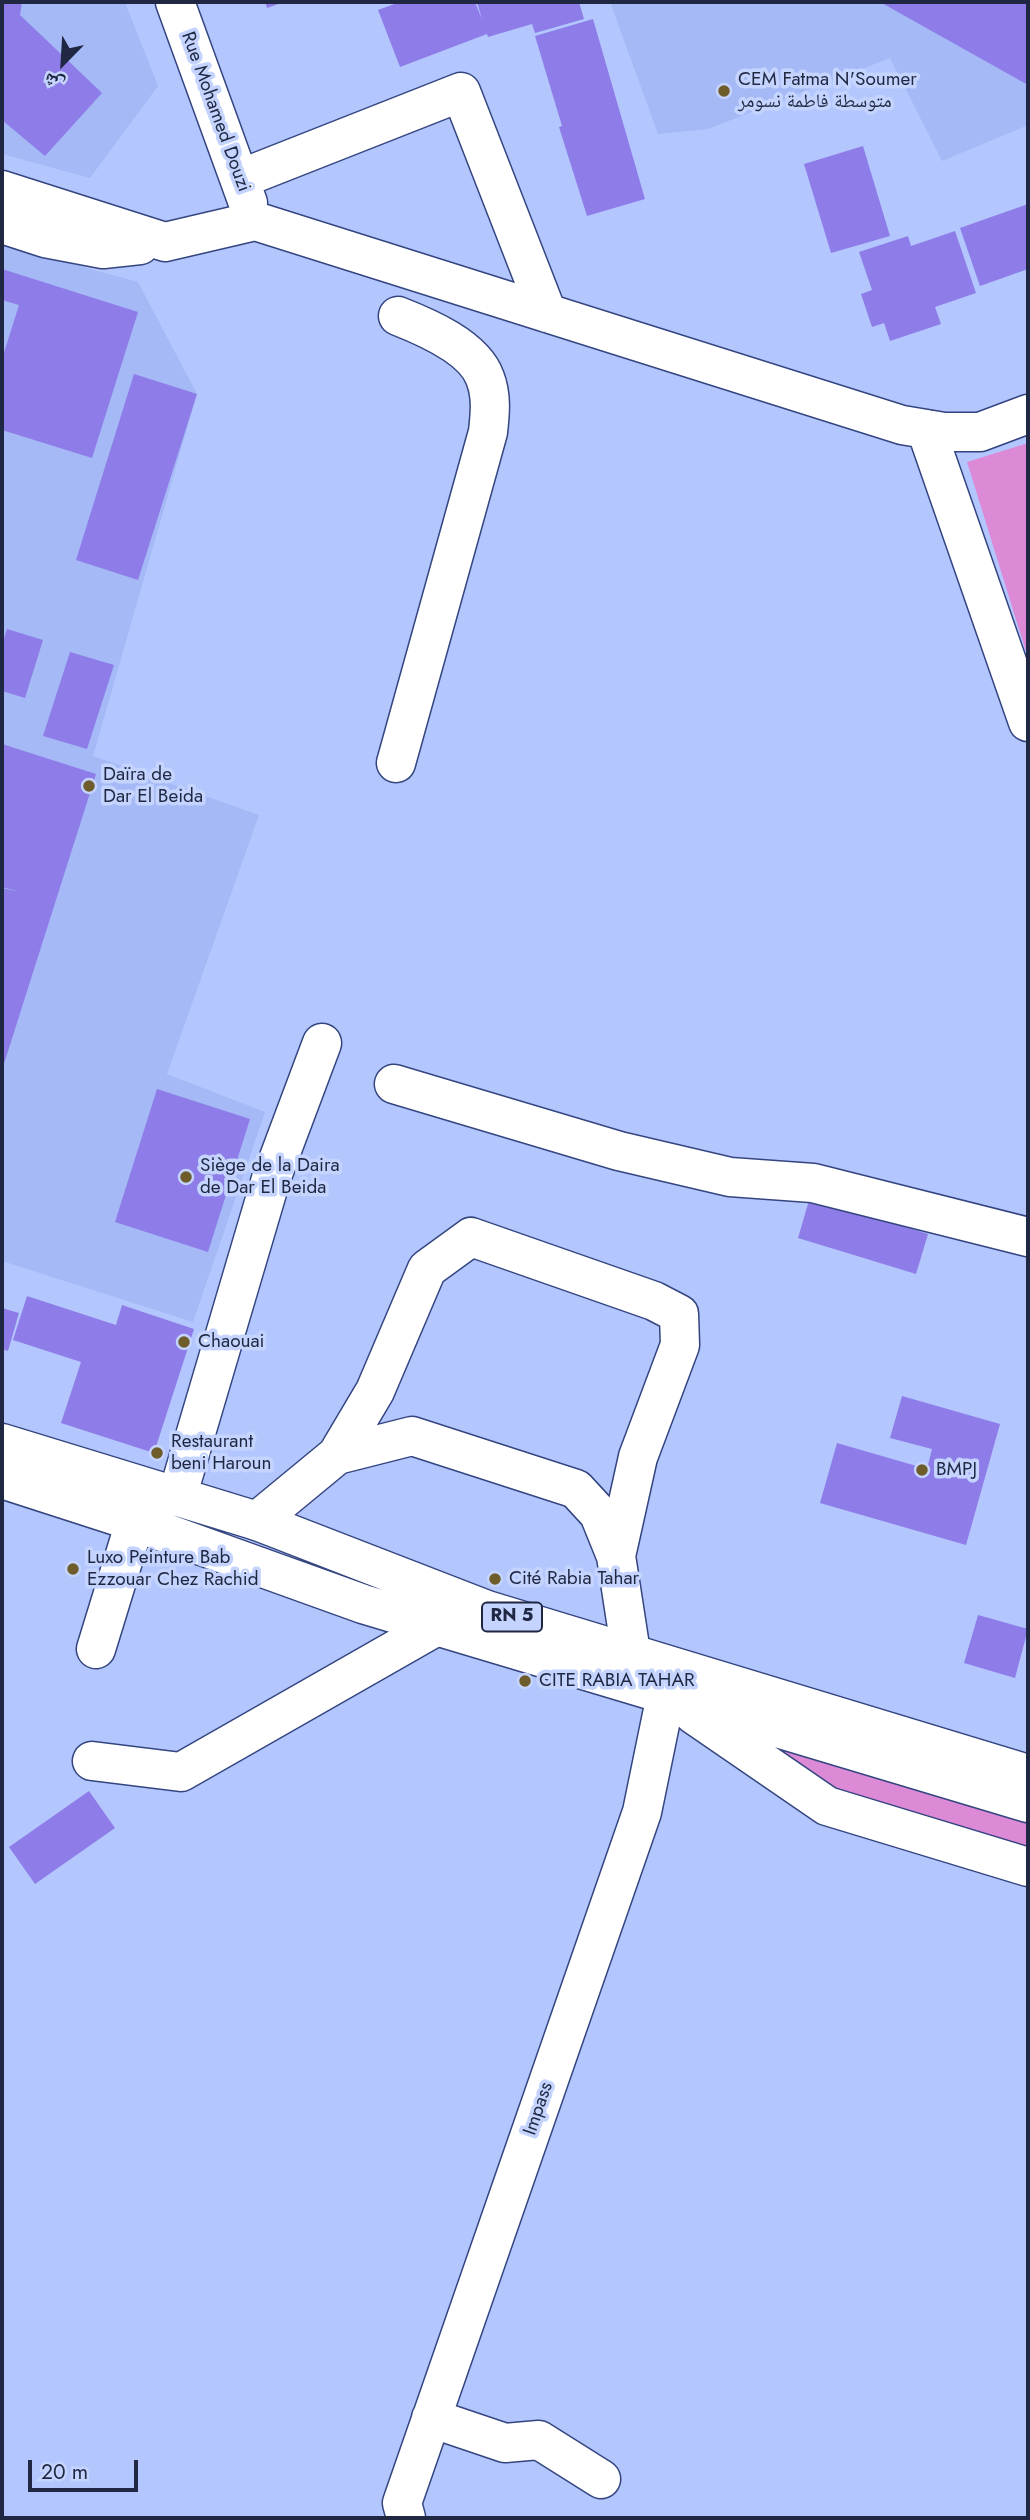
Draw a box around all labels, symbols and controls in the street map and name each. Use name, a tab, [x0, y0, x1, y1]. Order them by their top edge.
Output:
north arrow	[28, 28, 98, 98]
street label: Rue Mohamed Douzi	[175, 29, 255, 195]
text: ش	[40, 66, 69, 99]
place label: CEM Fatma N'Soumer متوسطة فاطمة نسومر	[738, 69, 917, 113]
marker: CEM Fatma N'Soumer متوسطة فاطمة نسومر	[716, 83, 732, 99]
place label: Daïra de Dar El Beida	[103, 764, 203, 808]
marker: Daïra de Dar El Beida	[81, 778, 97, 794]
place label: Siège de la Daira de Dar El Beida	[200, 1155, 340, 1199]
marker: Siège de la Daira de Dar El Beida	[178, 1169, 194, 1185]
place label: Chaouai	[198, 1331, 265, 1353]
marker: Chaouai	[176, 1334, 192, 1350]
place label: Restaurant beni Haroun	[171, 1431, 272, 1475]
marker: Restaurant beni Haroun	[149, 1445, 165, 1461]
place label: BMPJ	[936, 1459, 977, 1481]
marker: BMPJ	[914, 1462, 930, 1478]
place label: Luxo Peinture Bab Ezzouar Chez Rachid	[87, 1547, 258, 1591]
marker: Luxo Peinture Bab Ezzouar Chez Rachid	[65, 1561, 81, 1577]
place label: Cité Rabia Tahar	[509, 1568, 639, 1590]
marker: Cité Rabia Tahar	[487, 1571, 503, 1587]
road number: RN 5	[482, 1602, 542, 1632]
place label: CITE RABIA TAHAR	[539, 1670, 695, 1692]
marker: CITE RABIA TAHAR	[517, 1673, 533, 1689]
street label: Impass	[519, 2079, 559, 2139]
scale bar	[32, 2446, 142, 2490]
text: 20 m	[41, 2457, 88, 2487]

